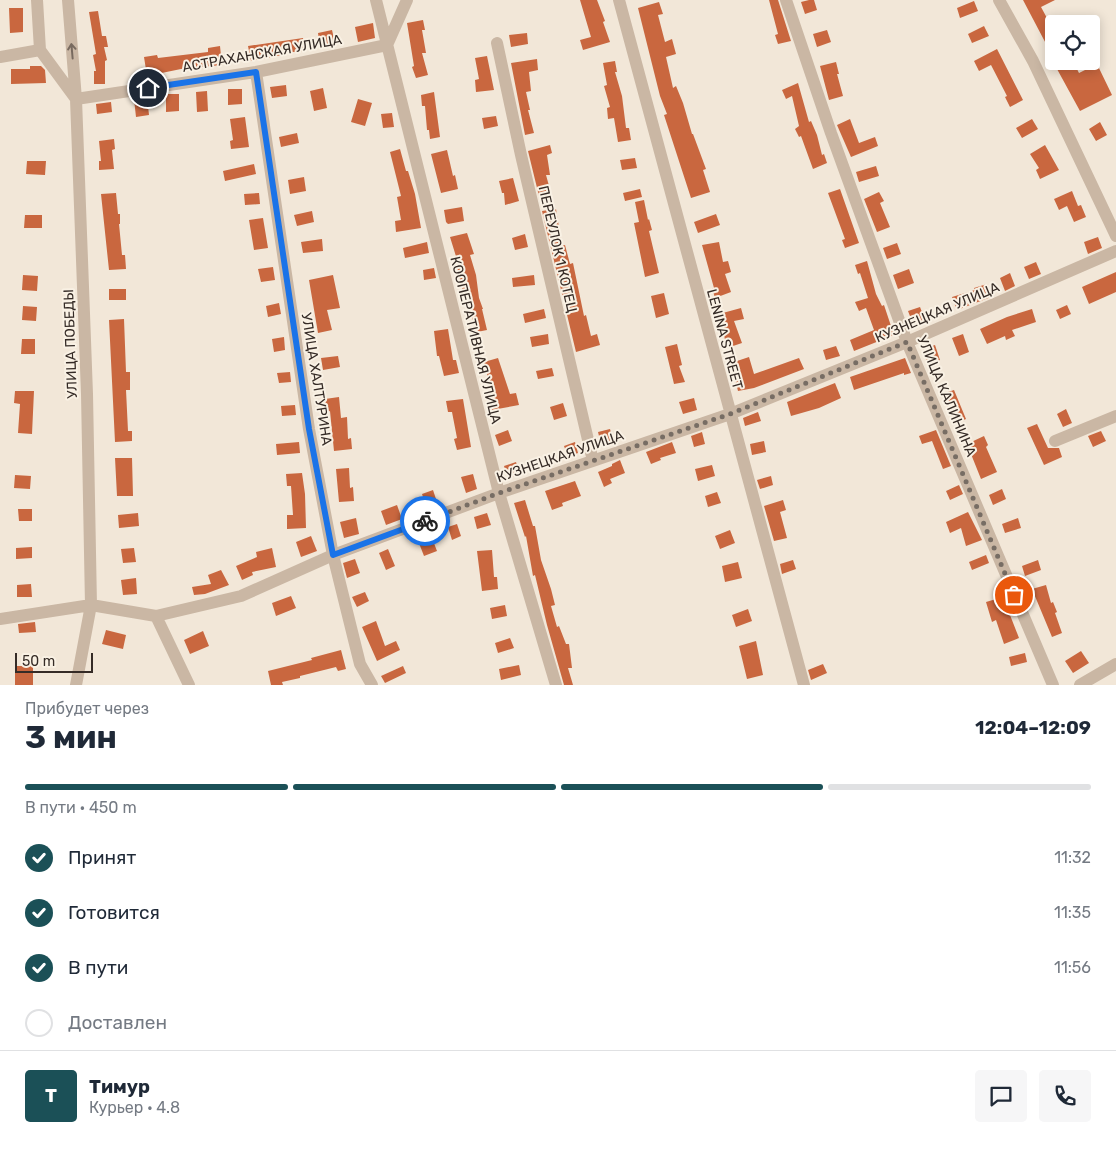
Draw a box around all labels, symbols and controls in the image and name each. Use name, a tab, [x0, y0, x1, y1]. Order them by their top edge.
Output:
map controls	[1045, 15, 1100, 70]
button: locate	[1045, 15, 1100, 70]
street label: АСТРАХАНСКАЯ УЛИЦА	[181, 31, 344, 76]
one-way arrow	[67, 43, 77, 59]
pin	[127, 67, 169, 109]
icon: home	[134, 74, 162, 102]
street label: ПЕРЕУЛОК 1 КОТЕЦ	[535, 184, 580, 314]
street label: КООПЕРАТИВНАЯ УЛИЦА	[446, 255, 505, 426]
street label: КУЗНЕЦКАЯ УЛИЦА	[872, 278, 1002, 346]
street label: LENINA STREET	[703, 287, 746, 391]
street label: УЛИЦА ПОБЕДЫ	[60, 289, 81, 399]
street label: УЛИЦА ХАЛТУРИНА	[298, 311, 336, 447]
street label: УЛИЦА КАЛИНИНА	[913, 333, 980, 460]
street label: КУЗНЕЦКАЯ УЛИЦА	[494, 427, 627, 486]
courier	[400, 496, 450, 546]
icon: bike	[411, 507, 439, 535]
pin	[993, 574, 1035, 616]
icon: bag	[1000, 581, 1028, 609]
scale bar	[15, 650, 92, 673]
text: 50 m	[22, 653, 55, 670]
text: Прибудет через	[25, 699, 149, 718]
text: 12:04–12:09	[975, 716, 1091, 739]
text: 3 мин	[25, 718, 117, 756]
text: В пути · 450 m	[25, 798, 137, 817]
icon: check	[25, 844, 53, 872]
text: Принят	[68, 846, 136, 869]
text: 11:32	[1054, 848, 1091, 867]
icon: check	[25, 899, 53, 927]
text: Готовится	[68, 901, 160, 924]
text: 11:35	[1054, 903, 1091, 922]
icon: check	[25, 954, 53, 982]
text: В пути	[68, 956, 128, 979]
text: 11:56	[1054, 958, 1091, 977]
text: Доставлен	[68, 1011, 167, 1034]
button: chat	[975, 1070, 1027, 1122]
button: phone	[1039, 1070, 1091, 1122]
text: Тимур	[89, 1075, 150, 1098]
text: Т	[45, 1084, 57, 1107]
text: Курьер · 4.8	[89, 1098, 180, 1117]

